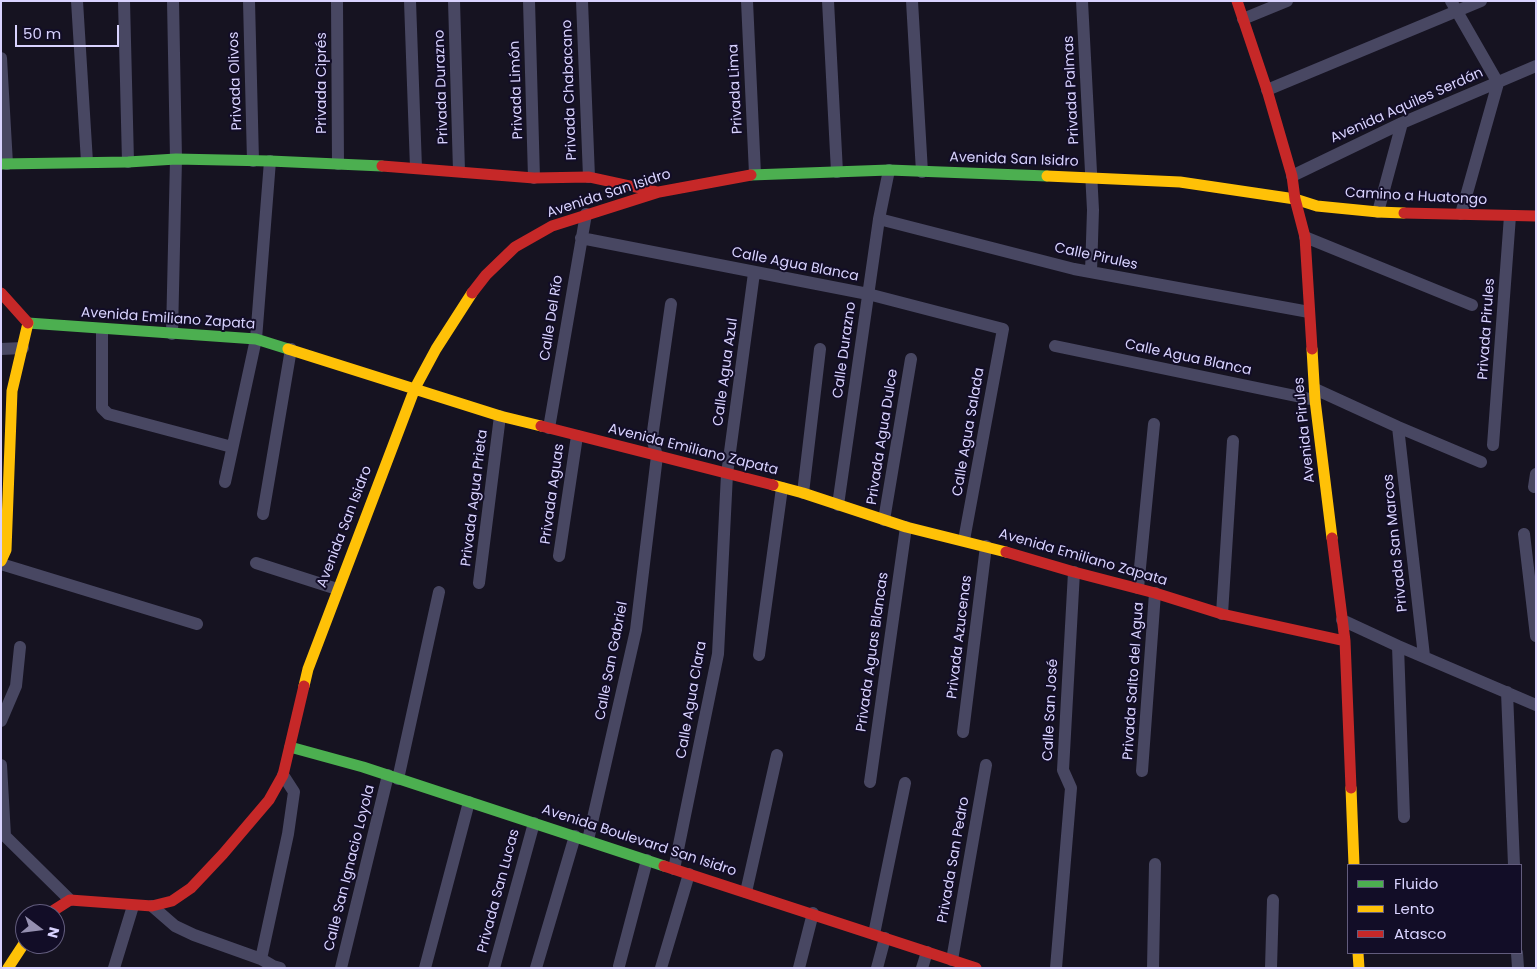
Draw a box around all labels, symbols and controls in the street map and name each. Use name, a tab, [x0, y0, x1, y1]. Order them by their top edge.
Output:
scale bar	[18, 15, 121, 47]
street label: Privada Chabacano	[559, 19, 581, 161]
text: 50 m	[23, 23, 61, 44]
street label: Privada Durazno	[432, 29, 452, 145]
street label: Privada Olivos	[226, 31, 246, 131]
street label: Privada Ciprés	[314, 32, 330, 134]
street label: Privada Palmas	[1061, 35, 1083, 145]
street label: Privada Limón	[507, 40, 527, 140]
street label: Privada Lima	[725, 44, 747, 134]
street label: Avenida Aquiles Serdán	[1328, 65, 1486, 147]
street label: Avenida San Isidro	[949, 149, 1079, 171]
street label: Avenida San Isidro	[545, 166, 673, 222]
street label: Camino a Huatongo	[1344, 185, 1488, 209]
street label: Calle Pirules	[1053, 240, 1139, 274]
street label: Calle Agua Blanca	[730, 244, 860, 286]
street label: Calle Del Río	[537, 274, 567, 362]
street label: Privada Pirules	[1475, 278, 1499, 380]
street label: Calle Durazno	[830, 301, 860, 399]
street label: Avenida Emiliano Zapata	[80, 305, 256, 333]
street label: Calle Agua Azul	[710, 317, 742, 427]
street label: Calle Agua Blanca	[1123, 336, 1253, 380]
street label: Calle Agua Salada	[949, 366, 989, 498]
street label: Privada Agua Dulce	[864, 368, 902, 506]
street label: Avenida Pirules	[1291, 376, 1319, 484]
street label: Avenida Emiliano Zapata	[606, 421, 780, 479]
street label: Privada Agua Prieta	[458, 429, 492, 567]
street label: Privada Aguas	[538, 443, 568, 545]
street label: Avenida San Isidro	[314, 464, 376, 590]
street label: Privada San Marcos	[1380, 473, 1412, 613]
street label: Avenida Emiliano Zapata	[997, 526, 1169, 590]
street label: Privada Aguas Blancas	[853, 571, 893, 733]
street label: Privada Azucenas	[944, 574, 976, 700]
street label: Calle San Gabriel	[592, 600, 632, 722]
street label: Privada Salto del Agua	[1120, 601, 1148, 761]
street label: Calle Agua Clara	[673, 640, 711, 760]
street label: Calle San José	[1040, 658, 1062, 762]
street label: Calle San Ignacio Loyola	[321, 783, 379, 953]
street label: Privada San Pedro	[935, 796, 973, 924]
street label: Avenida Boulevard San Isidro	[540, 802, 738, 880]
street label: Privada San Lucas	[474, 827, 524, 955]
legend	[1347, 864, 1522, 954]
text: Fluido	[1394, 873, 1438, 894]
text: Lento	[1394, 898, 1434, 919]
north arrow	[15, 904, 65, 954]
text: Atasco	[1394, 923, 1446, 944]
text: N	[43, 925, 65, 940]

